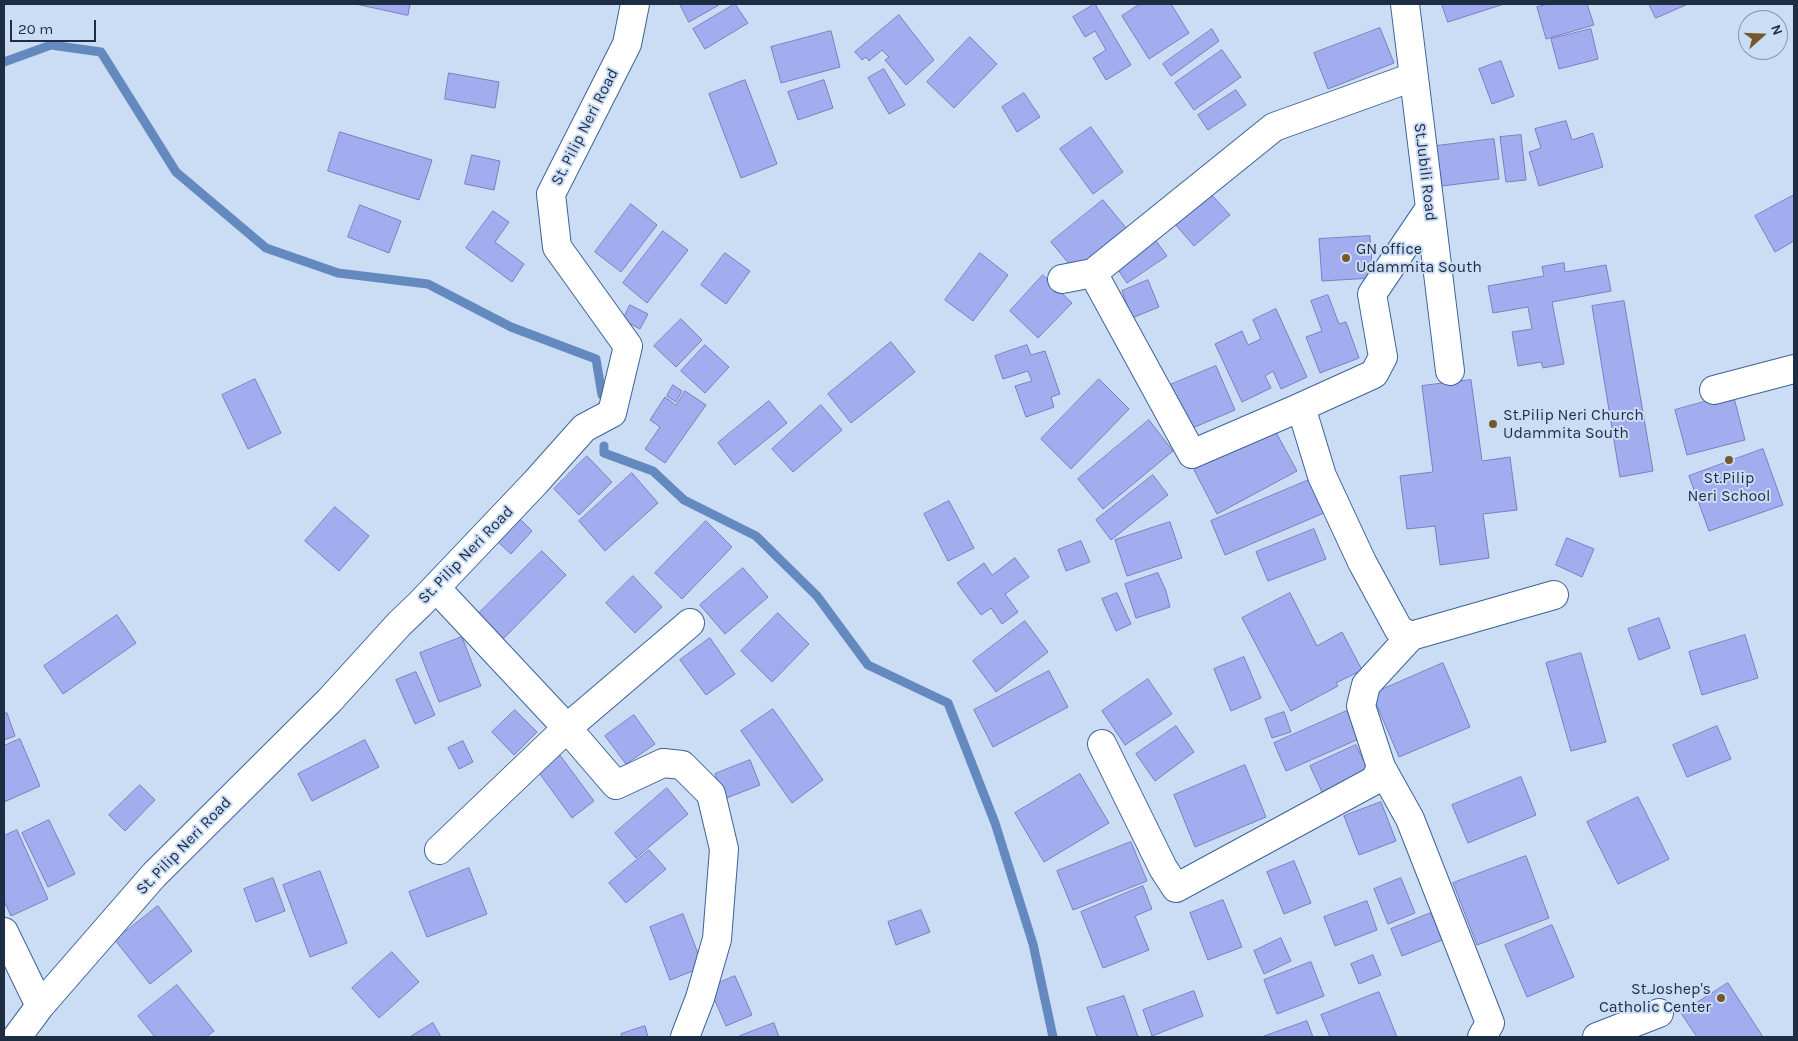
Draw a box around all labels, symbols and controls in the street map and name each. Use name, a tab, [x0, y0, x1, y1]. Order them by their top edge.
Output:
scale bar	[12, 10, 99, 42]
north arrow	[1738, 10, 1788, 60]
text: 20 m	[18, 20, 53, 38]
text: N	[1767, 22, 1786, 38]
street label: St. Pilip Neri Road	[547, 65, 623, 189]
street label: St.Jubili Road	[1409, 122, 1441, 222]
place label: GN office Udammita South	[1356, 239, 1482, 277]
marker: GN office Udammita South	[1340, 252, 1352, 264]
place label: St.Pilip Neri Church Udammita South	[1503, 405, 1644, 443]
marker: St.Pilip Neri Church Udammita South	[1487, 418, 1499, 430]
marker: St.Pilip Neri School	[1723, 454, 1735, 466]
place label: St.Pilip Neri School	[1687, 468, 1771, 506]
street label: St. Pilip Neri Road	[414, 502, 518, 608]
street label: St. Pilip Neri Road	[132, 793, 236, 899]
place label: St.Joshep's Catholic Center	[1599, 979, 1711, 1017]
marker: St.Joshep's Catholic Center	[1715, 992, 1727, 1004]

